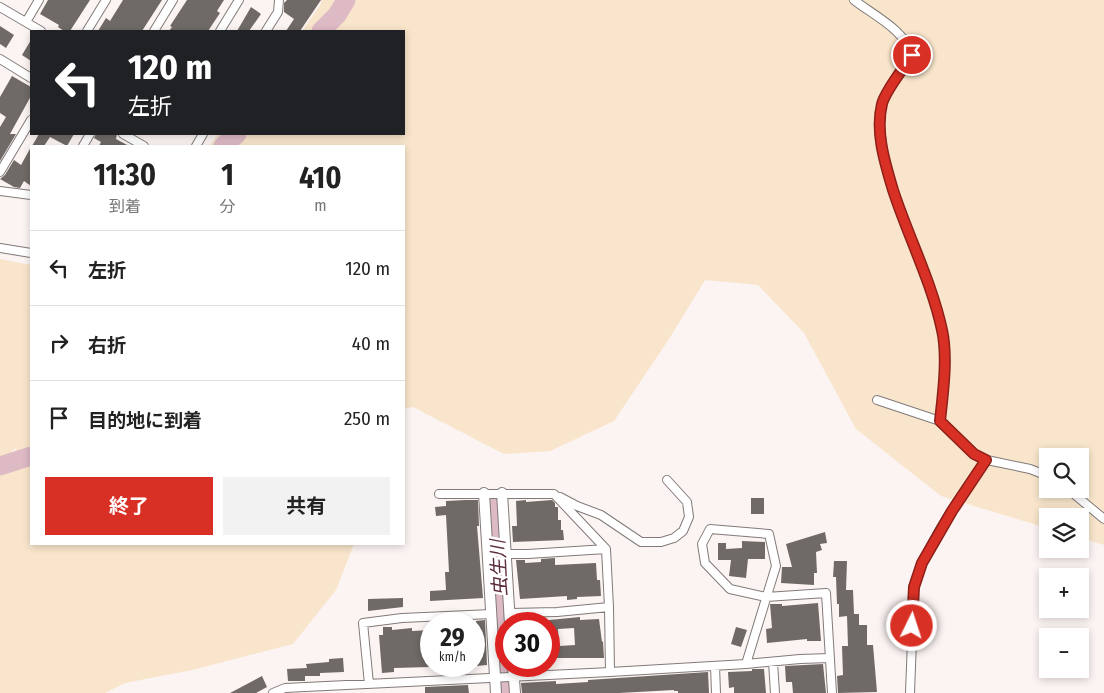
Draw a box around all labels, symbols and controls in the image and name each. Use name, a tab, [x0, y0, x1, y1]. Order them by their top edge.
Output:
pin	[891, 34, 933, 76]
icon: arrive	[898, 41, 926, 69]
text: 120 m	[128, 46, 212, 88]
icon: left	[45, 50, 110, 115]
text: 左折	[128, 93, 172, 120]
text: 11:30	[93, 157, 156, 193]
text: 1	[221, 157, 234, 193]
text: 410	[299, 160, 342, 196]
text: m	[314, 196, 326, 215]
text: 到着	[109, 197, 141, 216]
text: 分	[220, 197, 236, 216]
icon: left	[45, 254, 73, 282]
text: 120 m	[345, 257, 390, 280]
text: 左折	[88, 259, 126, 282]
icon: right	[45, 329, 73, 357]
text: 40 m	[352, 332, 390, 355]
text: 右折	[88, 334, 126, 357]
icon: arrive	[45, 404, 73, 432]
text: 250 m	[344, 407, 390, 430]
text: 目的地に到着	[88, 409, 202, 432]
map controls	[1039, 448, 1089, 678]
button: search	[1039, 448, 1089, 498]
button: 終了	[45, 477, 213, 535]
button: 共有	[223, 477, 390, 535]
button: layers	[1039, 508, 1089, 558]
water label: 虫生川	[486, 537, 512, 597]
button: +	[1039, 568, 1089, 618]
position arrow	[885, 599, 937, 651]
speed limit sign: 30	[495, 612, 560, 677]
text: 29	[440, 623, 465, 653]
button: −	[1039, 628, 1089, 678]
text: km/h	[439, 650, 466, 664]

